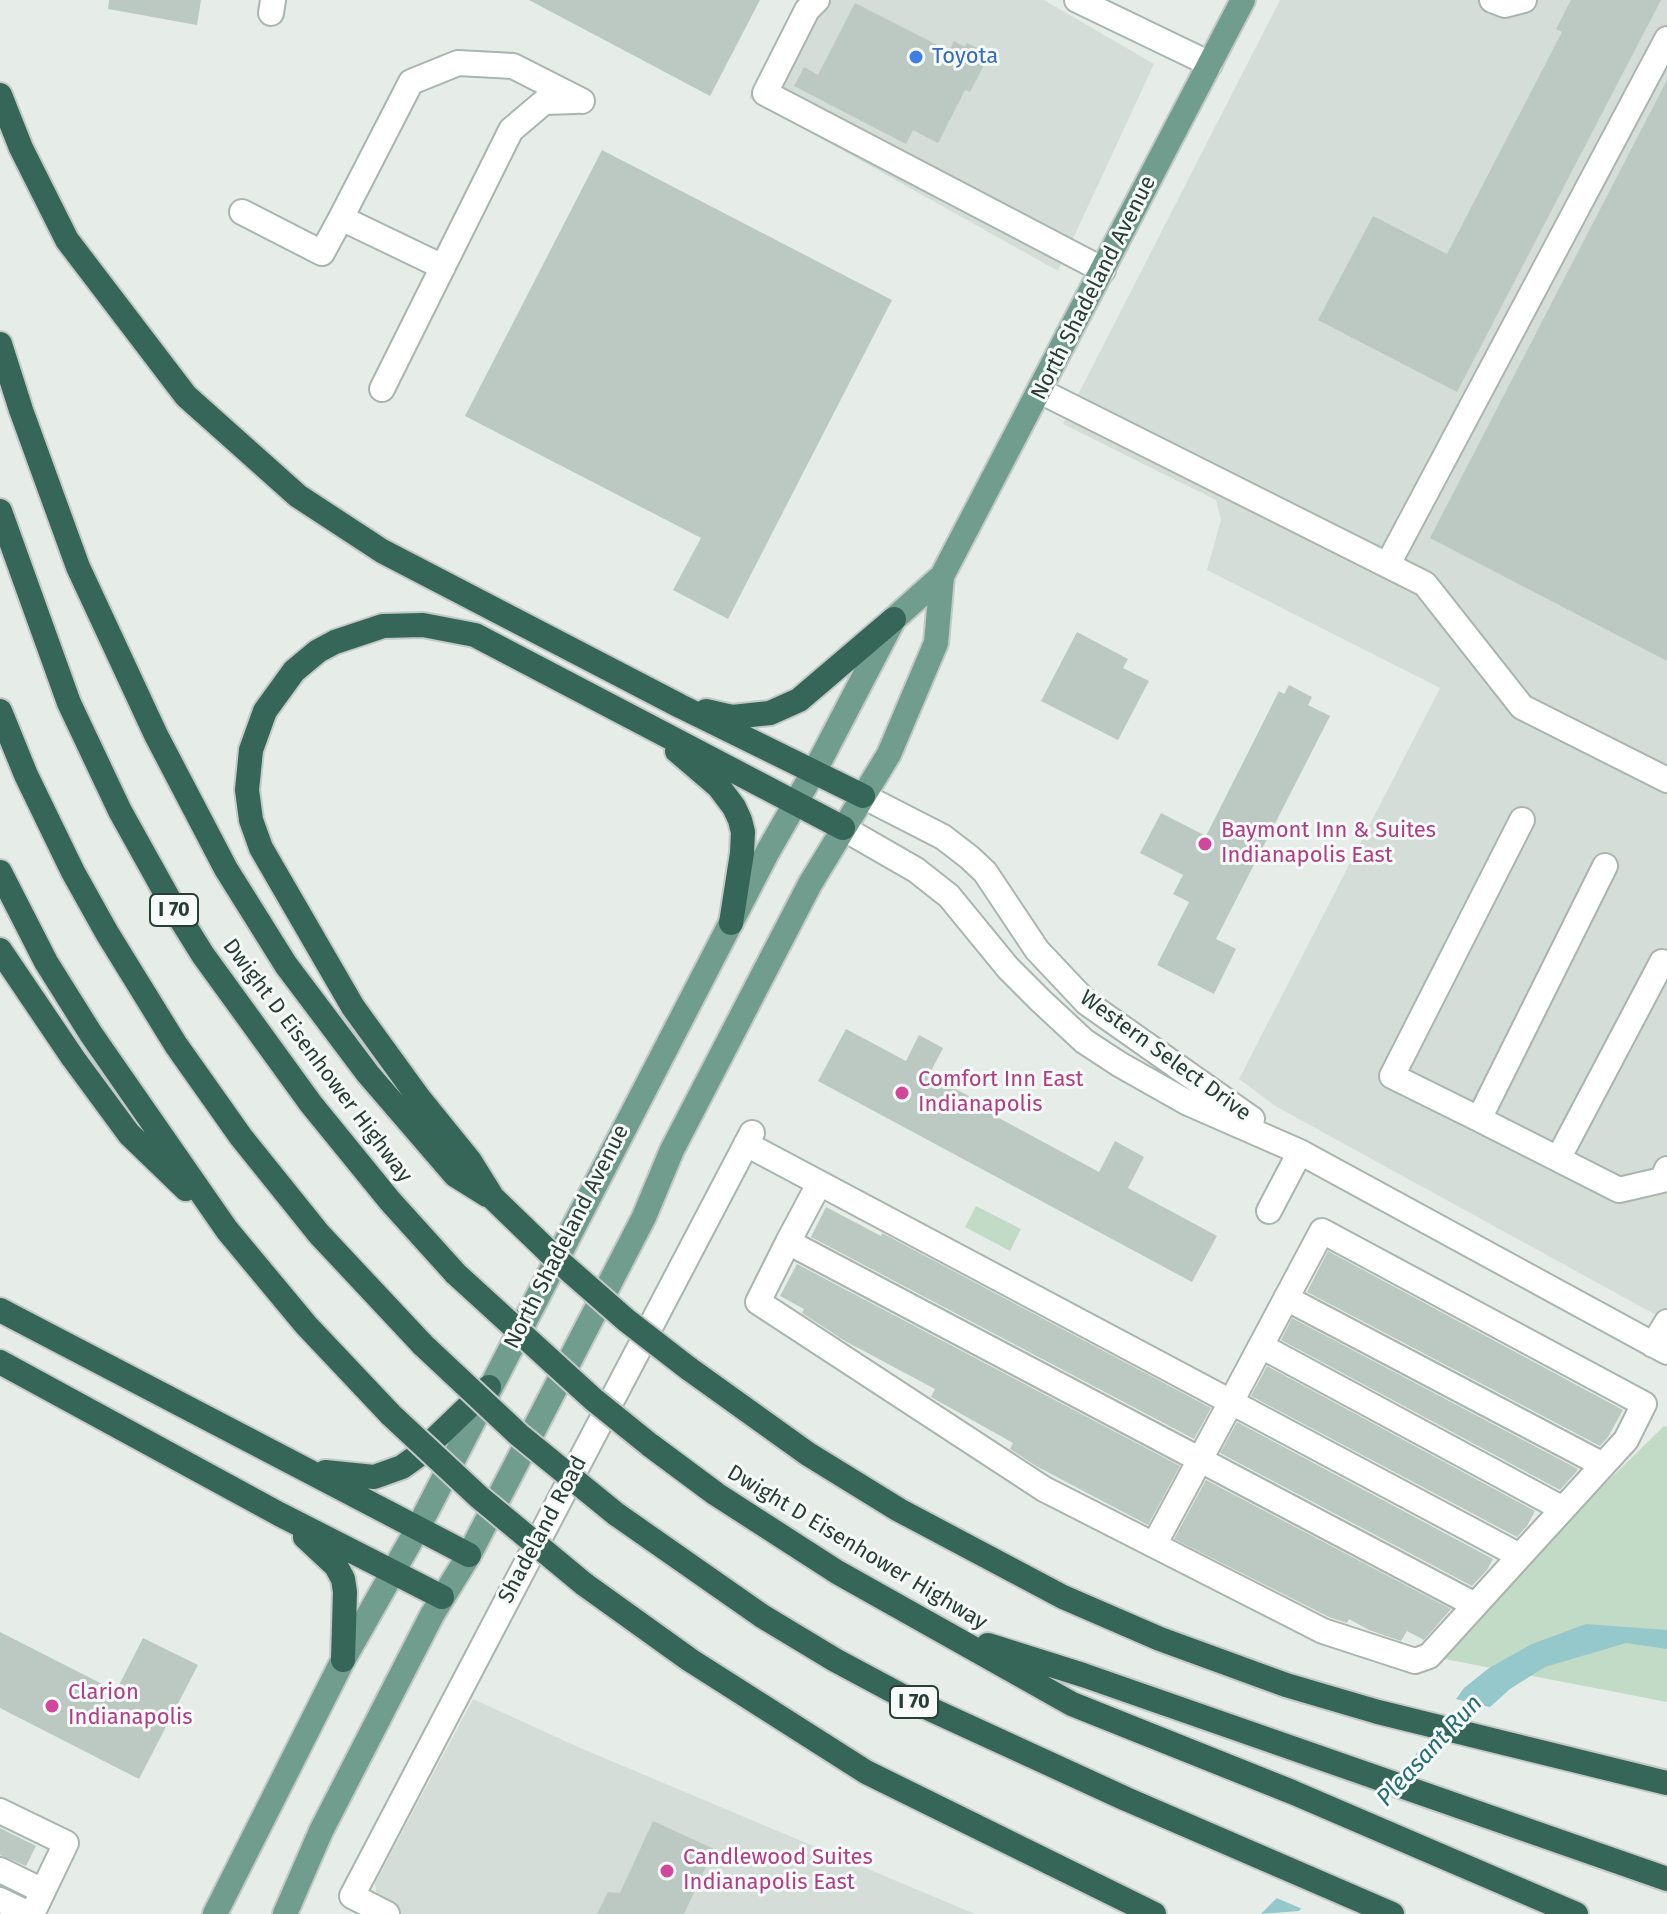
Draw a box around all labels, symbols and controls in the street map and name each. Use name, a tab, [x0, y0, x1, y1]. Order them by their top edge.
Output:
place label: Toyota	[932, 44, 998, 70]
marker: Toyota	[907, 48, 925, 66]
street label: North Shadeland Avenue	[1026, 171, 1162, 405]
place label: Baymont Inn & Suites Indianapolis East	[1221, 818, 1436, 870]
marker: Baymont Inn & Suites Indianapolis East	[1196, 835, 1214, 853]
road number: I 70	[150, 894, 198, 926]
street label: Dwight D Eisenhower Highway	[217, 934, 417, 1188]
street label: Western Select Drive	[1074, 985, 1256, 1127]
place label: Comfort Inn East Indianapolis	[918, 1067, 1083, 1118]
marker: Comfort Inn East Indianapolis	[893, 1084, 911, 1102]
street label: North Shadeland Avenue	[499, 1120, 635, 1354]
street label: Shadeland Road	[493, 1452, 593, 1608]
street label: Dwight D Eisenhower Highway	[722, 1460, 992, 1636]
place label: Clarion Indianapolis	[68, 1680, 192, 1732]
road number: I 70	[890, 1686, 938, 1718]
water label: Pleasant Run	[1371, 1689, 1489, 1813]
marker: Clarion Indianapolis	[43, 1697, 61, 1715]
place label: Candlewood Suites Indianapolis East	[683, 1845, 873, 1896]
marker: Candlewood Suites Indianapolis East	[658, 1862, 676, 1880]

